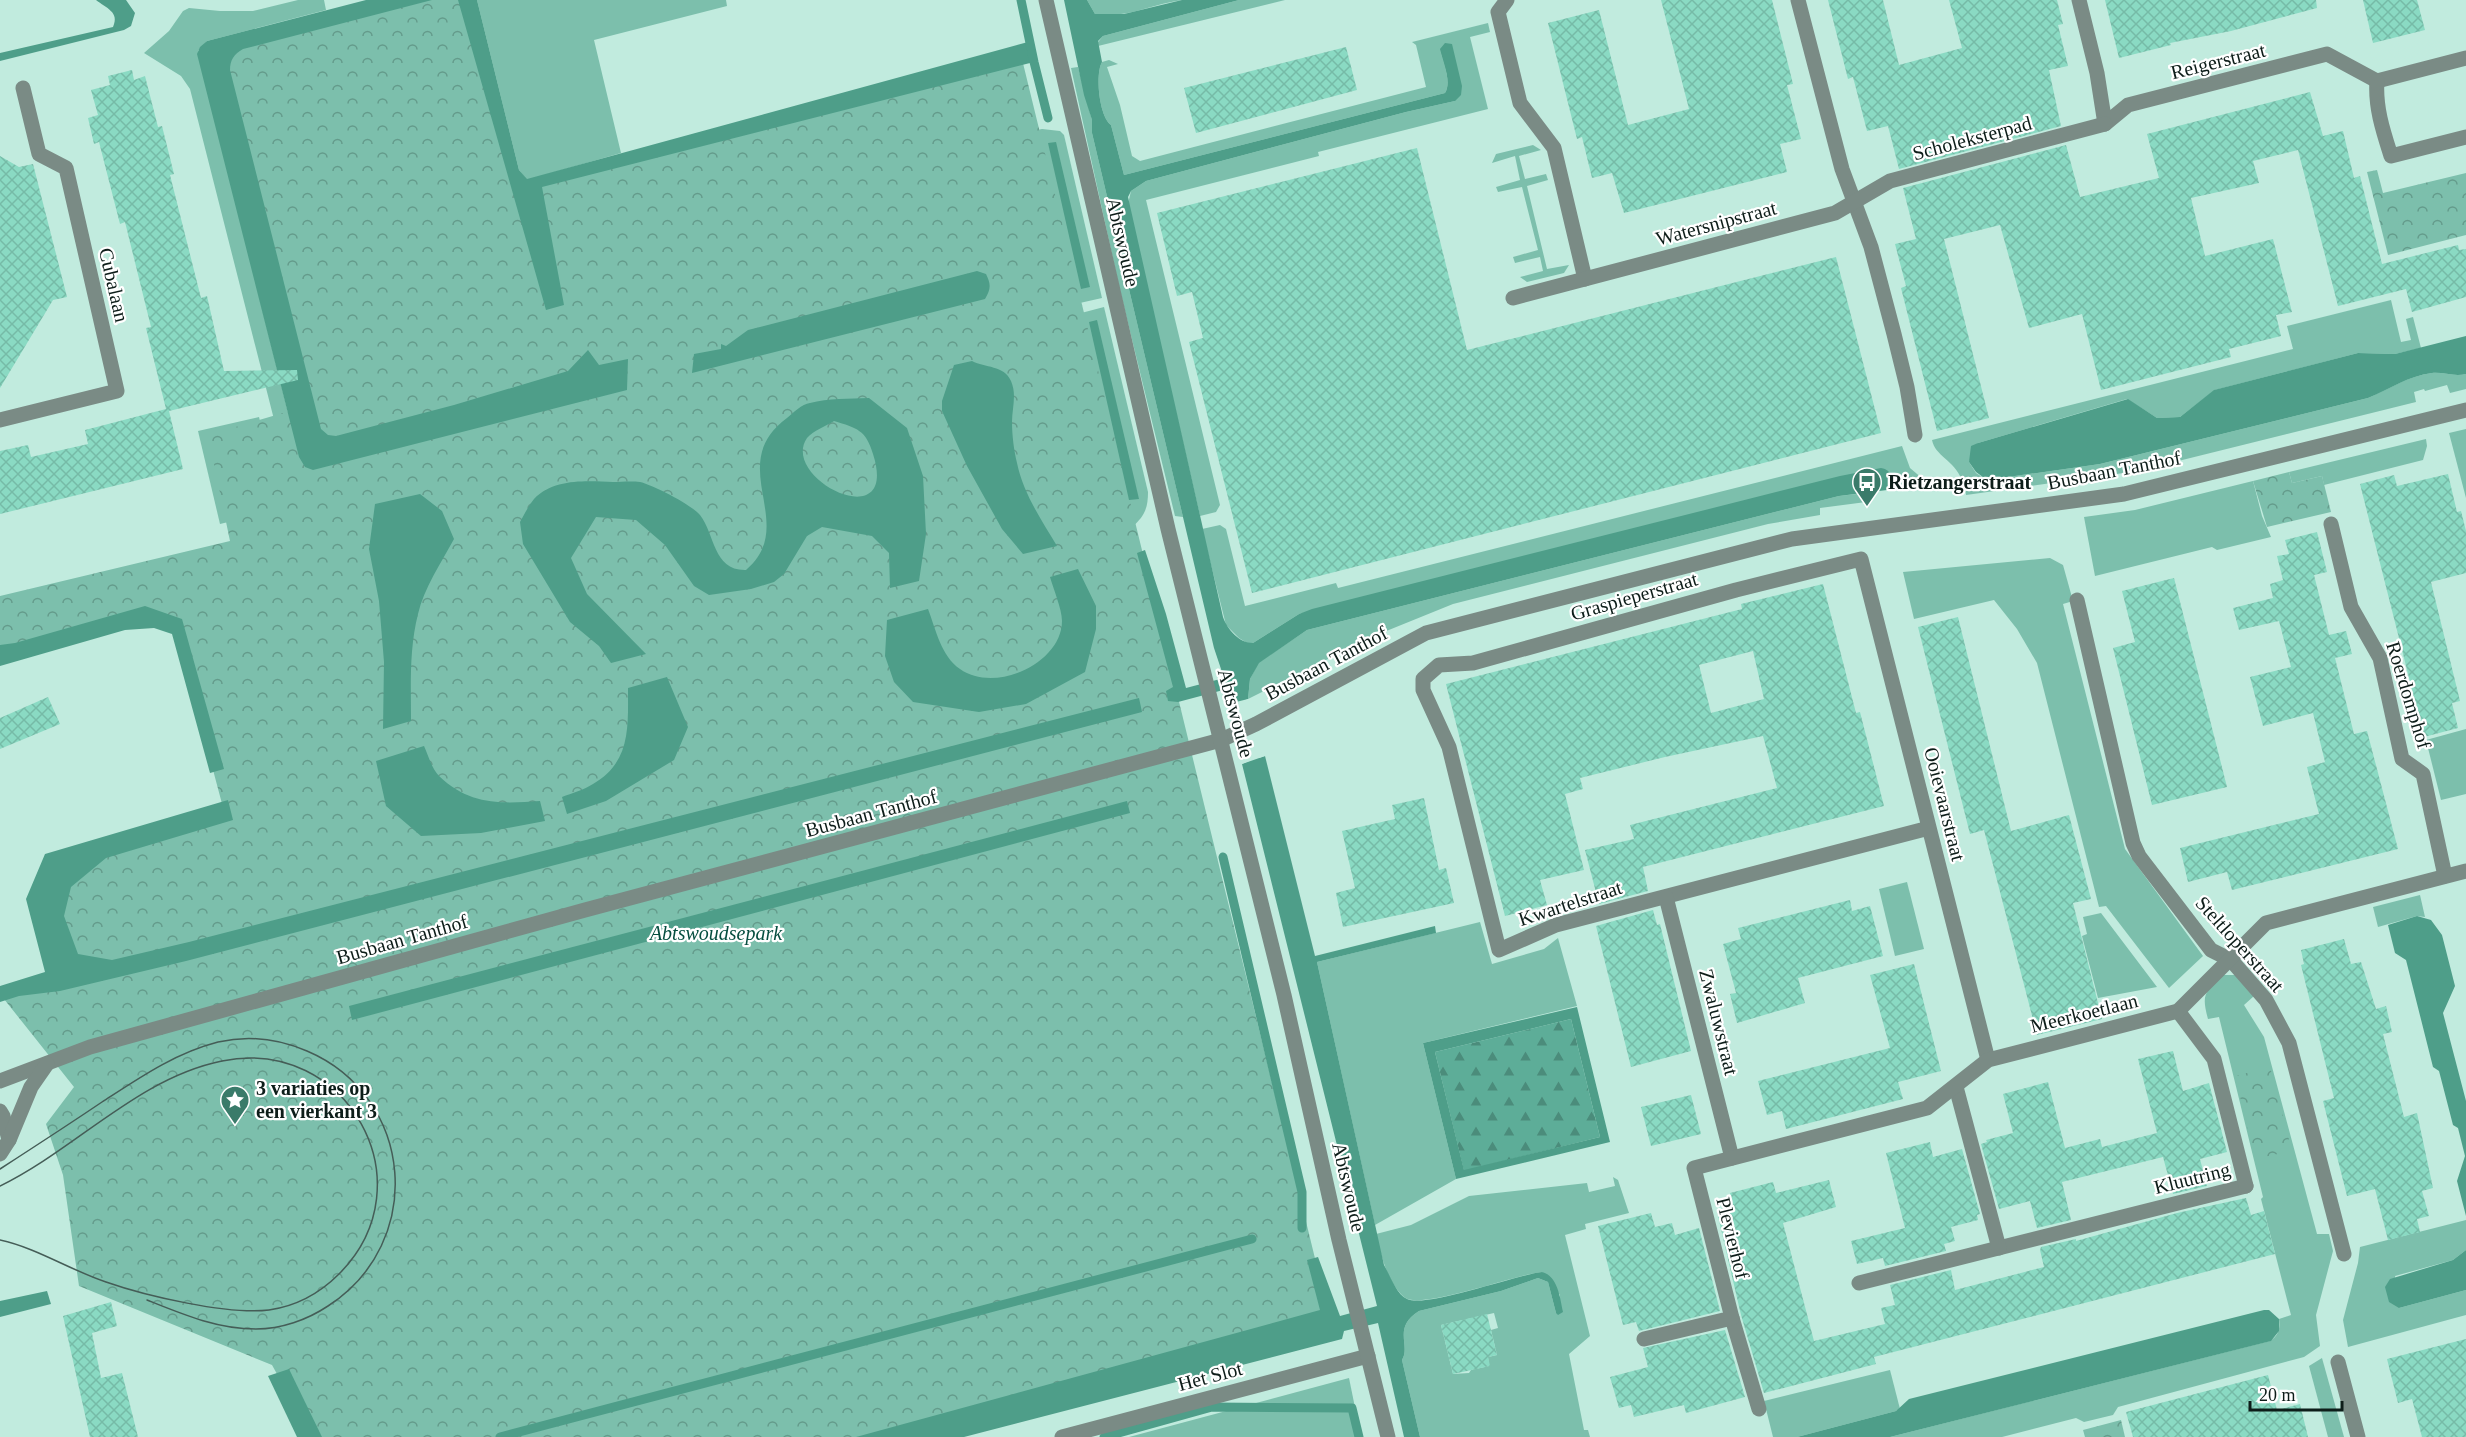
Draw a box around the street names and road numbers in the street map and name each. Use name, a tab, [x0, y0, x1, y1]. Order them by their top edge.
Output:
street label: Reigerstraat	[2168, 39, 2268, 84]
street label: Scholeksterpad	[1910, 112, 2034, 165]
street label: Abtswoude	[1102, 195, 1144, 289]
street label: Watersnipstraat	[1653, 196, 1779, 251]
street label: Cubalaan	[95, 246, 133, 324]
street label: Busbaan Tanthof	[2045, 446, 2183, 494]
street label: Graspieperstraat	[1568, 567, 1701, 626]
street label: Busbaan Tanthof	[1261, 621, 1391, 705]
street label: Roerdomphof	[2381, 639, 2436, 752]
street label: Abtswoude	[1214, 666, 1258, 760]
street label: Ooievaarstraat	[1920, 745, 1970, 864]
street label: Busbaan Tanthof	[803, 785, 940, 841]
street label: Kwartelstraat	[1515, 876, 1625, 930]
street label: Steltloperstraat	[2191, 892, 2289, 997]
street label: Busbaan Tanthof	[334, 910, 470, 968]
street label: Zwaluwstraat	[1695, 967, 1743, 1078]
street label: Meerkoetlaan	[2028, 989, 2140, 1037]
street label: Abtswoude	[1328, 1140, 1370, 1234]
street label: Kluutring	[2152, 1158, 2233, 1199]
street label: Plevierhof	[1712, 1195, 1754, 1281]
street label: Het Slot	[1175, 1357, 1245, 1395]

